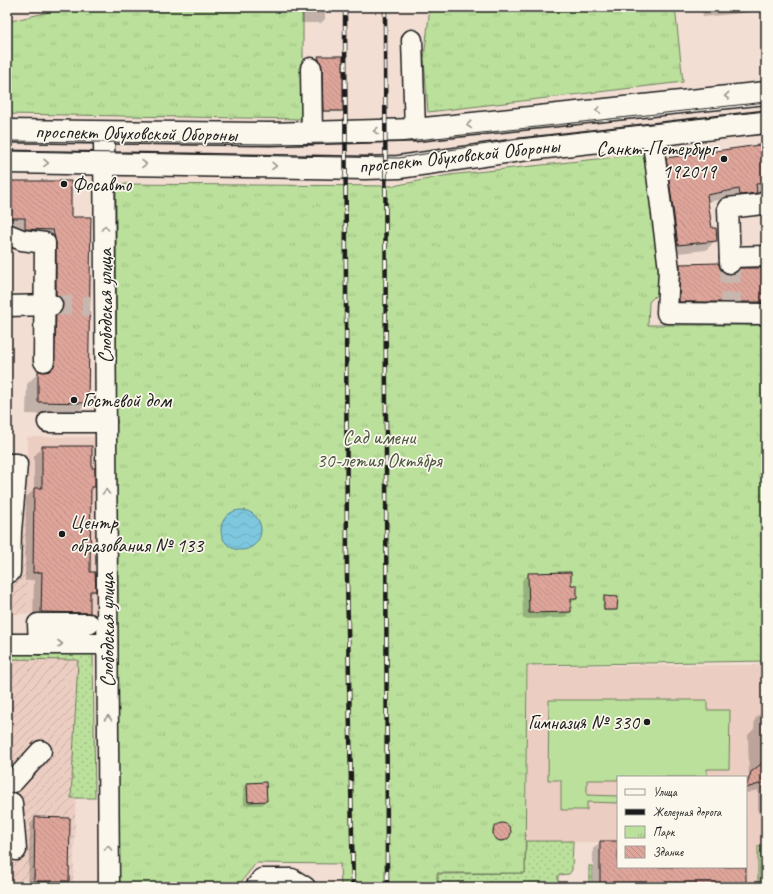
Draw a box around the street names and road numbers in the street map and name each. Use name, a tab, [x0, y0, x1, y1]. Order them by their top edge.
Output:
street label: проспект Обуховской Обороны	[35, 119, 238, 147]
street label: проспект Обуховской Обороны	[357, 133, 562, 179]
street label: Слободская улица	[93, 247, 118, 363]
street label: Слободская улица	[95, 571, 120, 687]

